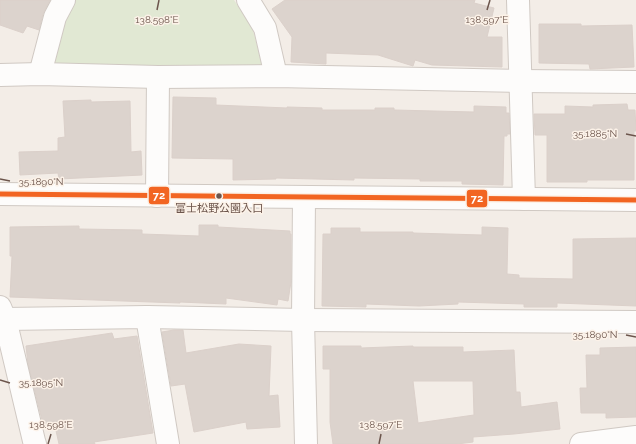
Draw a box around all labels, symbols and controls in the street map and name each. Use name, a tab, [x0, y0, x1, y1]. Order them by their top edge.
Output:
text: 138.598°E	[135, 14, 179, 25]
text: 138.597°E	[466, 14, 508, 25]
text: 35.1885°N	[573, 128, 617, 139]
text: 35.1890°N	[18, 176, 64, 187]
line badge: 72	[148, 186, 170, 205]
text: 72	[153, 189, 165, 202]
line badge: 72	[466, 189, 488, 208]
marker: 富士松野公園入口	[214, 191, 224, 201]
text: 72	[471, 192, 483, 205]
place label: 富士松野公園入口	[175, 202, 263, 215]
text: 35.1890°N	[572, 329, 618, 340]
text: 35.1895°N	[19, 377, 63, 388]
text: 138.598°E	[29, 419, 73, 430]
text: 138.597°E	[360, 419, 402, 430]

